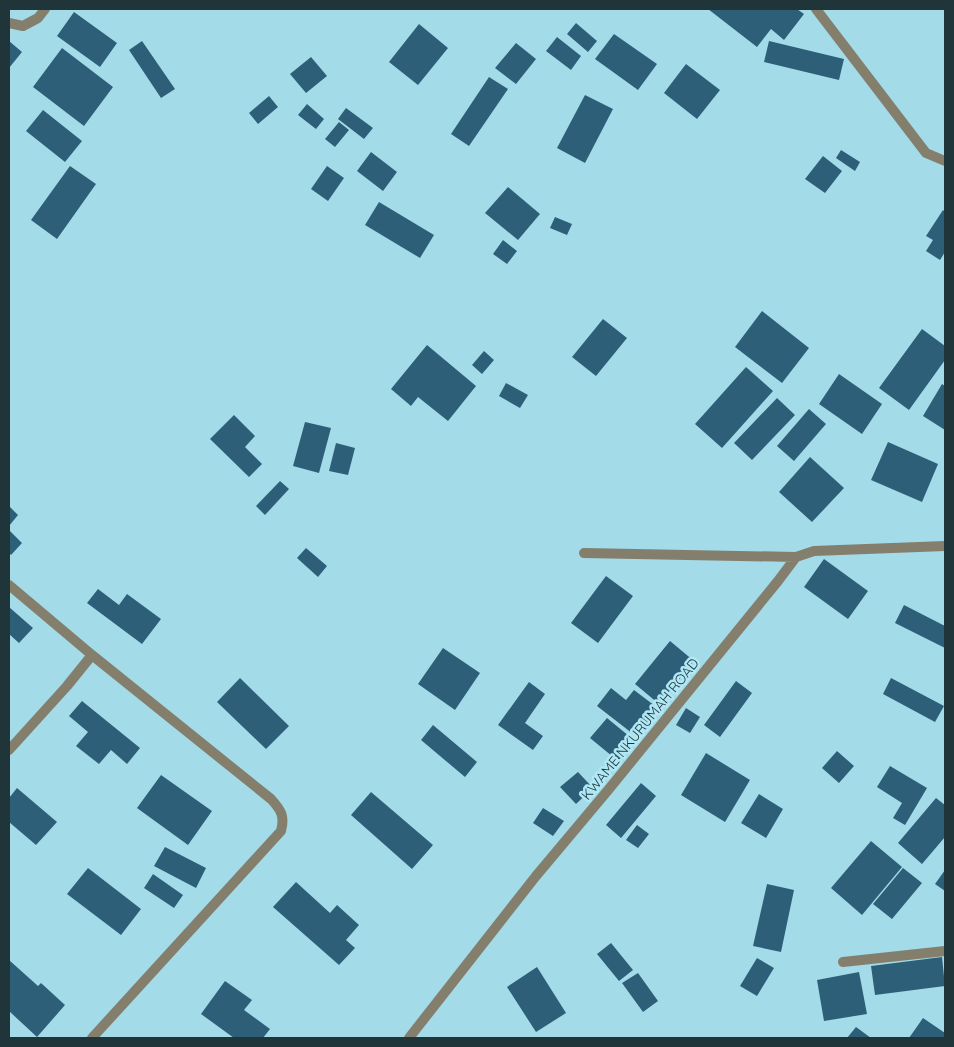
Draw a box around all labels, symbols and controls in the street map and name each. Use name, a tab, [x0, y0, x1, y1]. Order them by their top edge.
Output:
street label: KWAME NKURUMAH ROAD	[577, 654, 703, 804]

